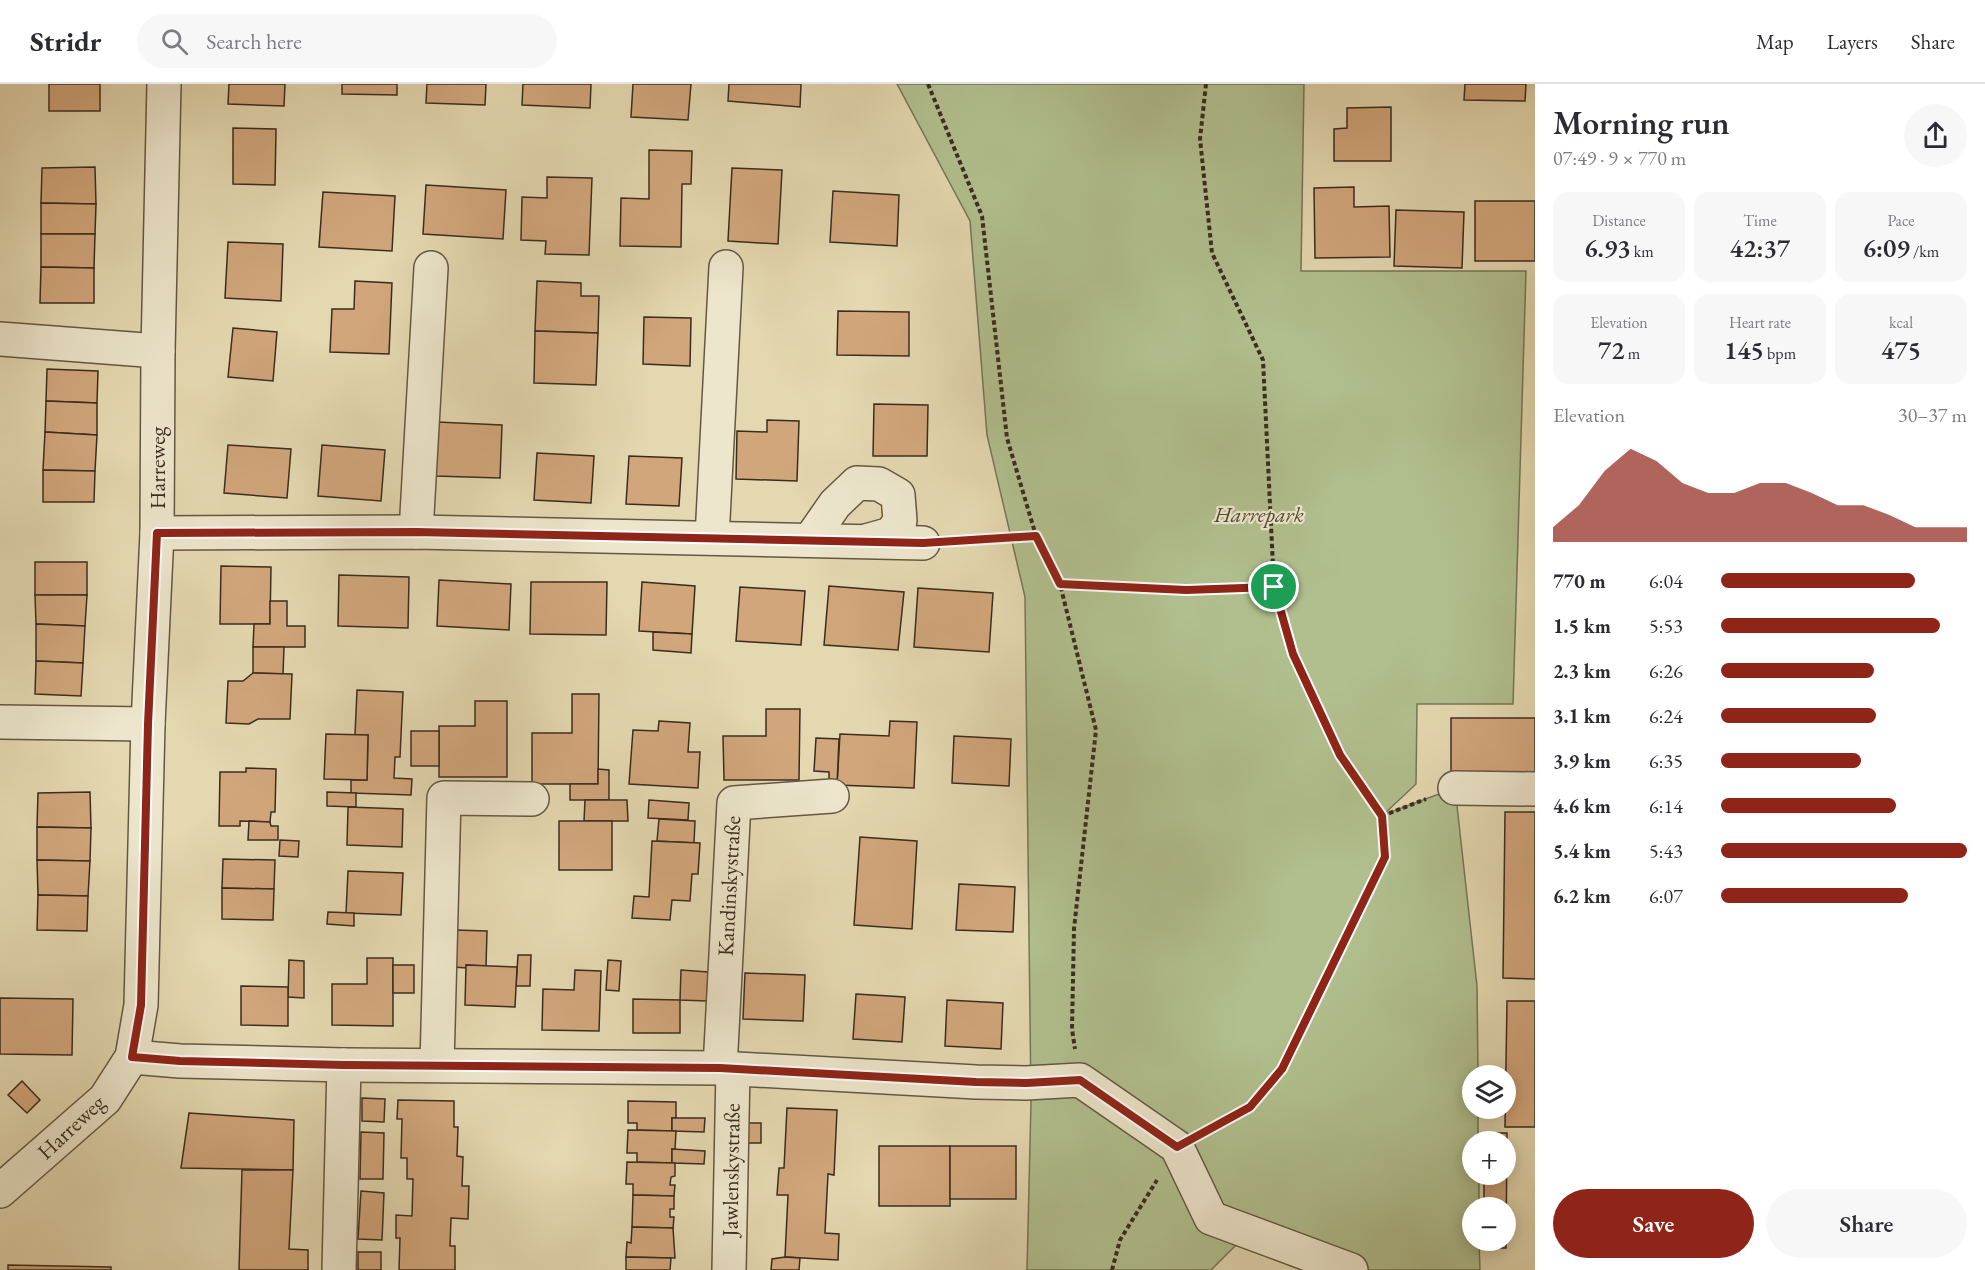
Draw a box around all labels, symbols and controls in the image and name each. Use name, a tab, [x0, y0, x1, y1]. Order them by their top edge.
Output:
search box	[137, 14, 557, 68]
text: Stridr	[30, 23, 101, 59]
icon: search	[158, 25, 191, 58]
text: Search here	[206, 27, 302, 56]
text: Map	[1756, 28, 1794, 55]
text: Layers	[1827, 28, 1878, 55]
text: Share	[1911, 28, 1955, 55]
text: Morning run	[1553, 101, 1730, 144]
button: share	[1904, 104, 1967, 167]
text: 07:49 · 9 × 770 m	[1553, 145, 1686, 171]
text: Distance	[1592, 210, 1646, 231]
text: Time	[1743, 210, 1777, 231]
text: Pace	[1888, 210, 1914, 231]
text: 6.93	[1584, 231, 1631, 265]
text: 42:37	[1730, 231, 1790, 265]
text: 6:09	[1863, 231, 1910, 265]
text: km	[1631, 241, 1654, 262]
text: /km	[1910, 241, 1939, 262]
text: Elevation	[1590, 312, 1648, 333]
text: Heart rate	[1729, 312, 1791, 333]
text: kcal	[1889, 312, 1913, 333]
text: 72	[1598, 333, 1625, 367]
text: 145	[1724, 333, 1764, 367]
text: 475	[1881, 333, 1921, 367]
text: m	[1625, 343, 1640, 364]
text: bpm	[1764, 343, 1796, 364]
text: Elevation	[1553, 402, 1625, 428]
text: 30–37 m	[1898, 402, 1967, 428]
street label: Harreweg	[143, 426, 172, 509]
park label: Harrepark	[1213, 500, 1304, 529]
pin	[1248, 561, 1299, 612]
text: 770 m	[1553, 568, 1606, 594]
text: 6:04	[1649, 568, 1683, 594]
icon: arrive	[1257, 570, 1290, 603]
text: 1.5 km	[1553, 613, 1611, 639]
text: 5:53	[1649, 613, 1683, 639]
text: 2.3 km	[1553, 658, 1611, 684]
text: 6:26	[1649, 658, 1683, 684]
text: 3.1 km	[1553, 703, 1611, 729]
text: 6:24	[1649, 703, 1683, 729]
text: 3.9 km	[1553, 748, 1611, 774]
text: 6:35	[1649, 748, 1683, 774]
text: 4.6 km	[1553, 793, 1611, 819]
text: 6:14	[1649, 793, 1683, 819]
street label: Kandinskystraße	[711, 815, 747, 957]
text: 5.4 km	[1553, 838, 1611, 864]
text: 5:43	[1649, 838, 1683, 864]
text: 6.2 km	[1553, 883, 1611, 909]
text: 6:07	[1649, 883, 1683, 909]
map controls	[1462, 1065, 1516, 1251]
button: layers	[1462, 1065, 1516, 1119]
street label: Harreweg	[31, 1088, 111, 1166]
street label: Jawlenskystraße	[715, 1103, 747, 1239]
button: +	[1462, 1131, 1516, 1185]
button: Save	[1553, 1189, 1754, 1258]
button: Share	[1766, 1189, 1967, 1258]
button: −	[1462, 1197, 1516, 1251]

